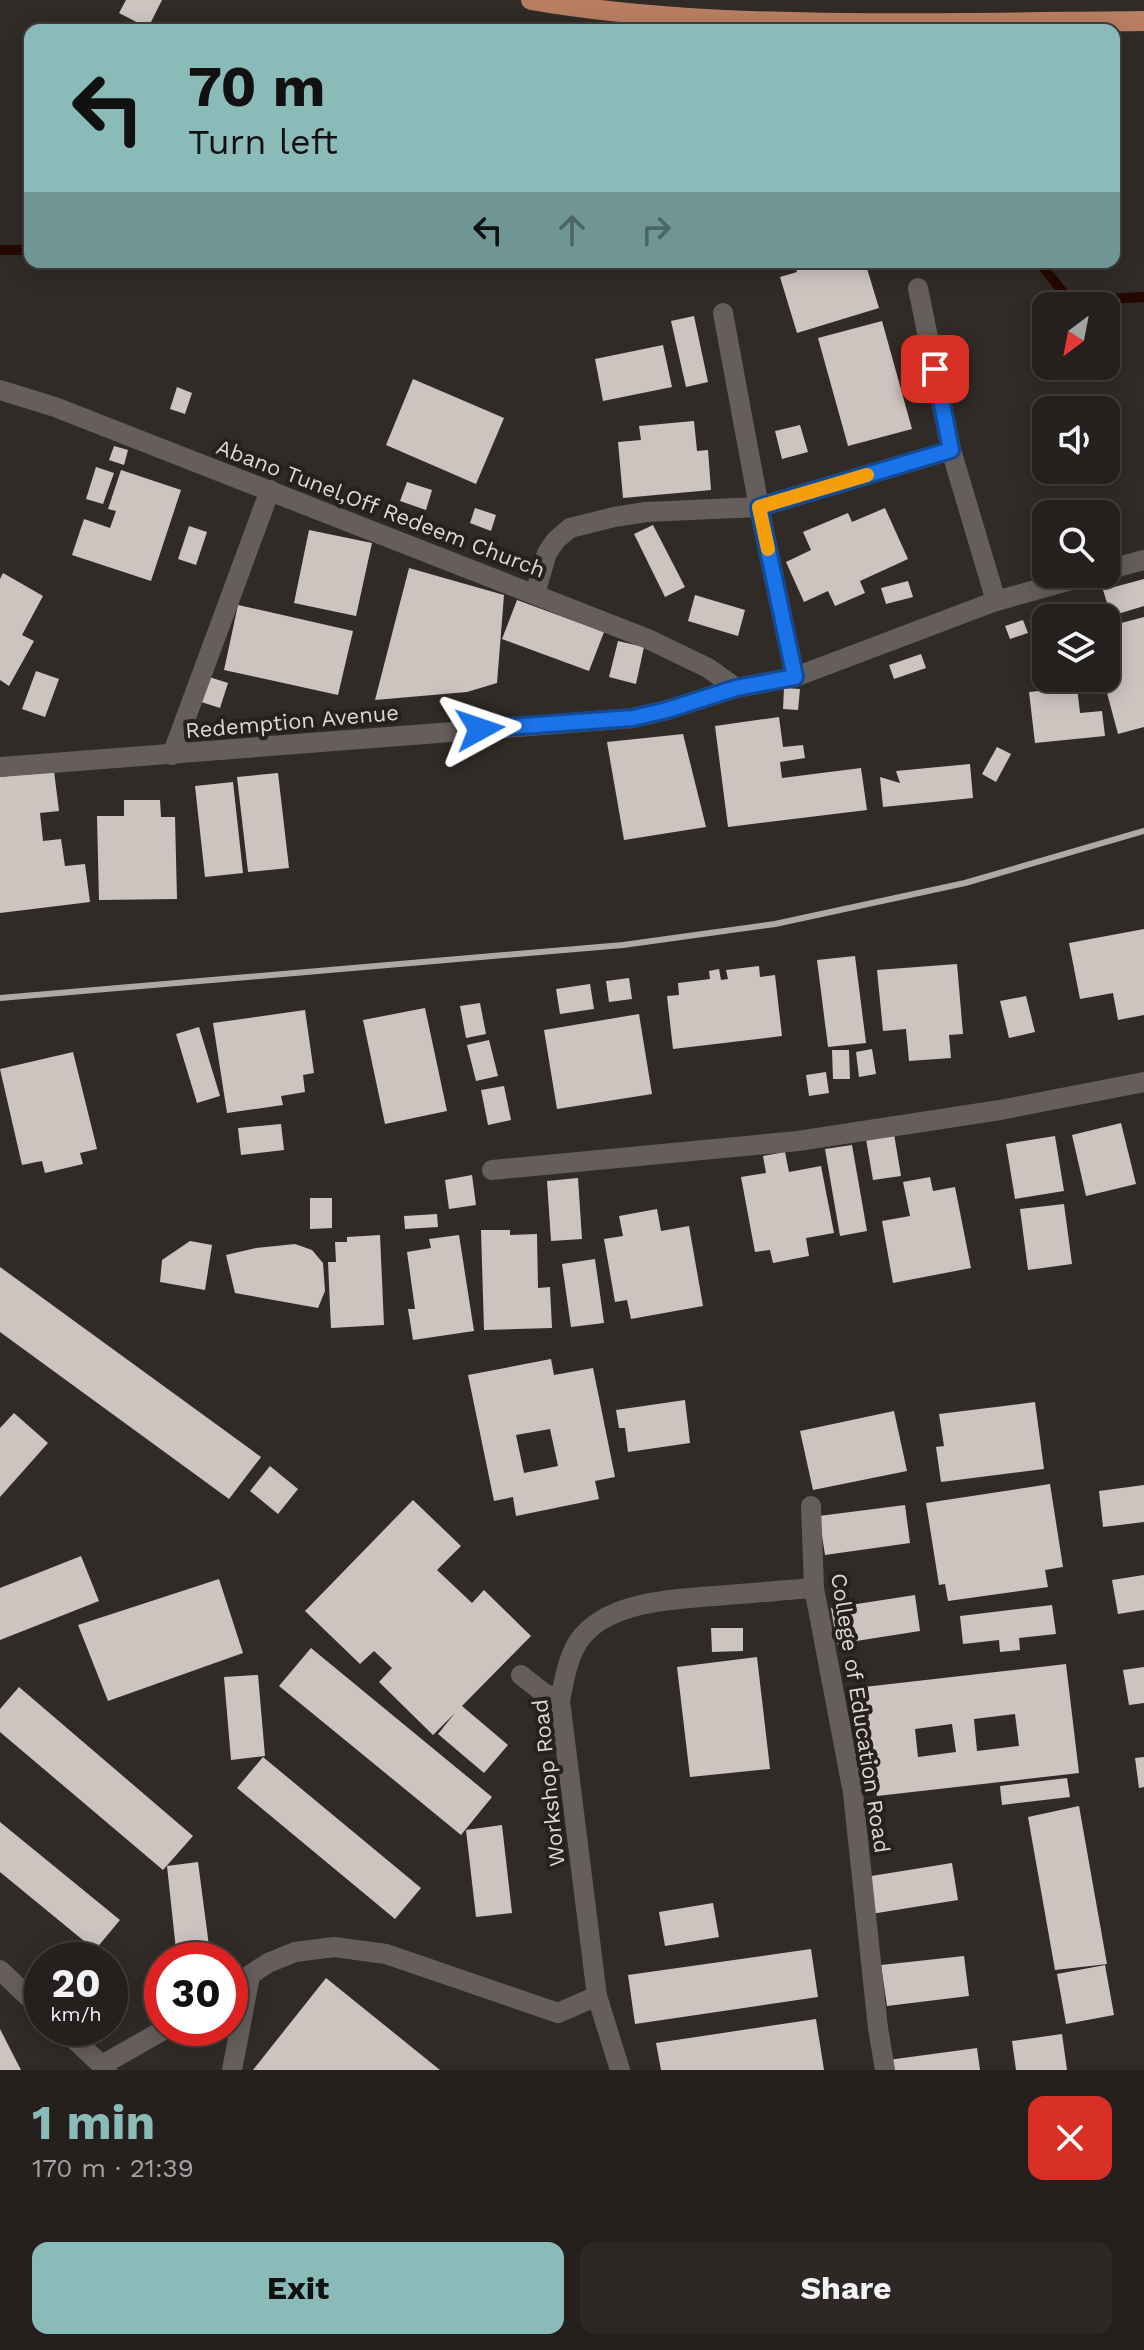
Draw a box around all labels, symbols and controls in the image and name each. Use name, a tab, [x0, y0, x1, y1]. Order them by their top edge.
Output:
text: 70 m	[188, 54, 325, 120]
icon: left	[56, 56, 160, 160]
text: Turn left	[188, 121, 338, 163]
icon: left	[466, 208, 510, 252]
icon: ahead	[550, 208, 594, 252]
icon: right	[634, 208, 678, 252]
north arrow	[1032, 292, 1120, 380]
map controls	[1032, 292, 1120, 692]
pin	[901, 335, 969, 403]
icon: arrive	[913, 347, 957, 391]
button: sound	[1032, 396, 1120, 484]
street label: Abano Tunel,Off Redeem Church	[213, 434, 549, 583]
button: search	[1032, 500, 1120, 588]
button: layers	[1032, 604, 1120, 692]
position arrow	[438, 687, 522, 771]
street label: Redemption Avenue	[184, 700, 400, 743]
street label: College of Education Road	[826, 1571, 895, 1855]
street label: Workshop Road	[527, 1698, 570, 1868]
speed limit sign: 30	[144, 1942, 248, 2046]
text: 20	[51, 1960, 101, 2007]
text: km/h	[50, 2002, 102, 2026]
text: 1 min	[32, 2094, 155, 2151]
button: close	[1028, 2096, 1112, 2180]
text: 170 m · 21:39	[32, 2153, 194, 2183]
button: Exit	[32, 2242, 564, 2334]
button: Share	[580, 2242, 1112, 2334]

